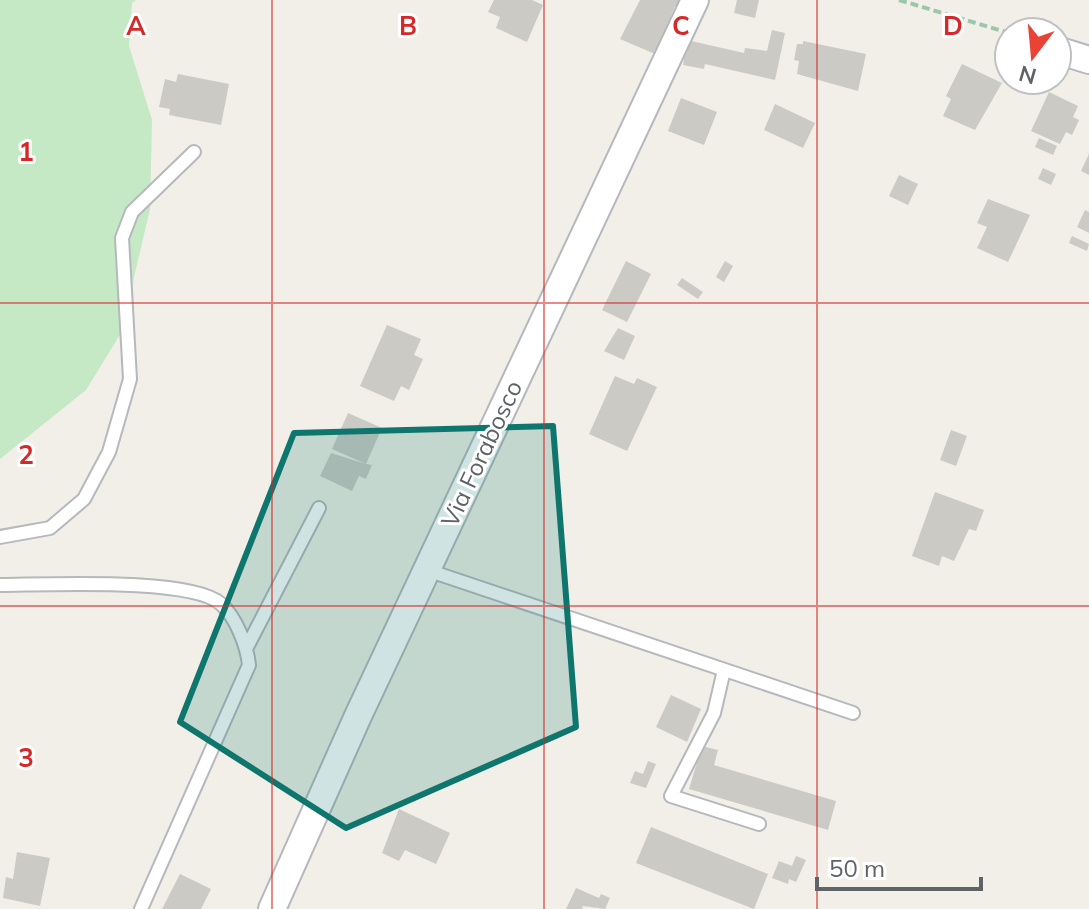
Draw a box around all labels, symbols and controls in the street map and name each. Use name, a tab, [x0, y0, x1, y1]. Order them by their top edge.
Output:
text: A	[126, 9, 146, 42]
text: B	[399, 9, 417, 42]
text: C	[672, 9, 690, 42]
text: D	[943, 9, 963, 42]
north arrow	[993, 16, 1073, 96]
text: N	[1016, 59, 1039, 91]
text: 1	[18, 135, 34, 168]
street label: Via Forabosco	[434, 376, 528, 532]
text: 2	[18, 438, 34, 471]
text: 3	[18, 741, 34, 774]
scale bar	[817, 841, 981, 891]
text: 50 m	[829, 853, 885, 883]

